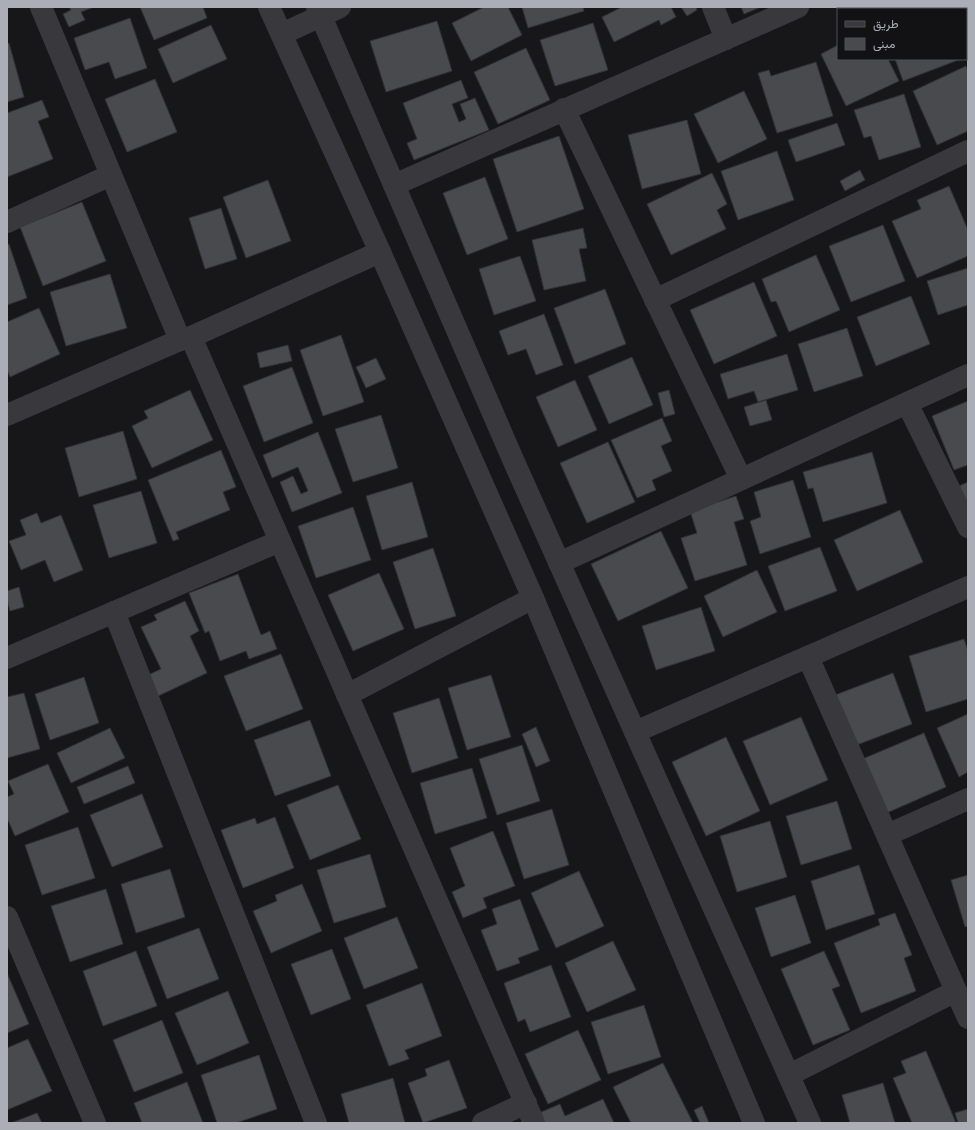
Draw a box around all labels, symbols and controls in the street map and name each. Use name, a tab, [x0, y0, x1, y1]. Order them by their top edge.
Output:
legend	[837, 8, 967, 60]
text: طريق	[873, 15, 899, 32]
text: مبنى	[873, 35, 895, 52]

